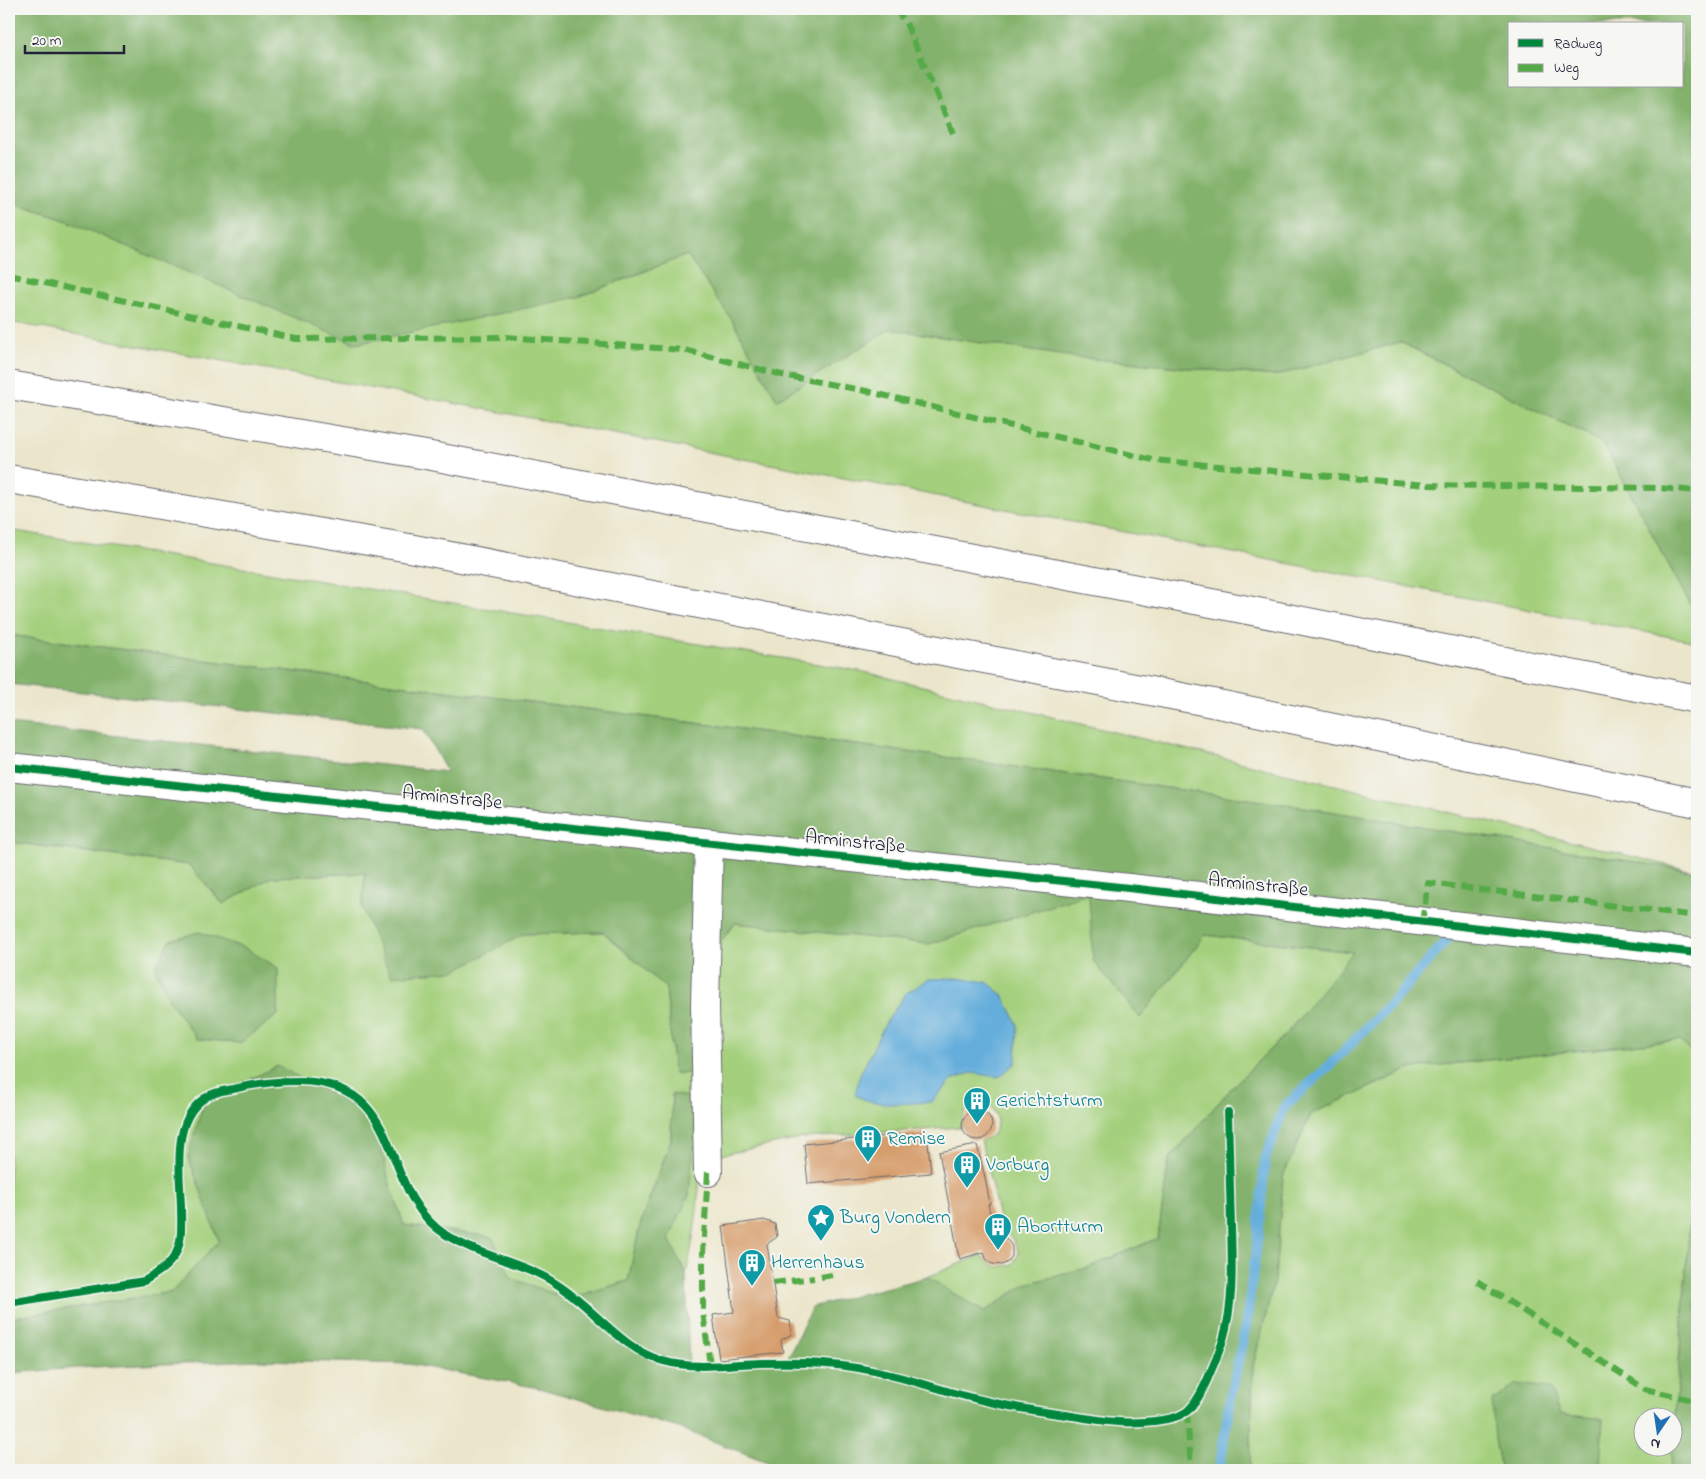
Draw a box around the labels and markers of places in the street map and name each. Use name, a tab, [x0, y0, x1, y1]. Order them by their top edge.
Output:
building icon: Gerichtsturm	[962, 1086, 992, 1125]
place label: Gerichtsturm	[996, 1087, 1102, 1116]
building icon: Remise	[853, 1124, 883, 1163]
place label: Remise	[887, 1125, 945, 1154]
building icon: Vorburg	[952, 1150, 982, 1189]
place label: Vorburg	[985, 1151, 1049, 1181]
place icon: Burg Vondern	[806, 1203, 836, 1242]
place label: Burg Vondern	[839, 1204, 951, 1234]
building icon: Abortturm	[983, 1212, 1013, 1251]
place label: Abortturm	[1017, 1213, 1103, 1242]
building icon: Herrenhaus	[737, 1248, 767, 1287]
place label: Herrenhaus	[771, 1249, 865, 1278]

